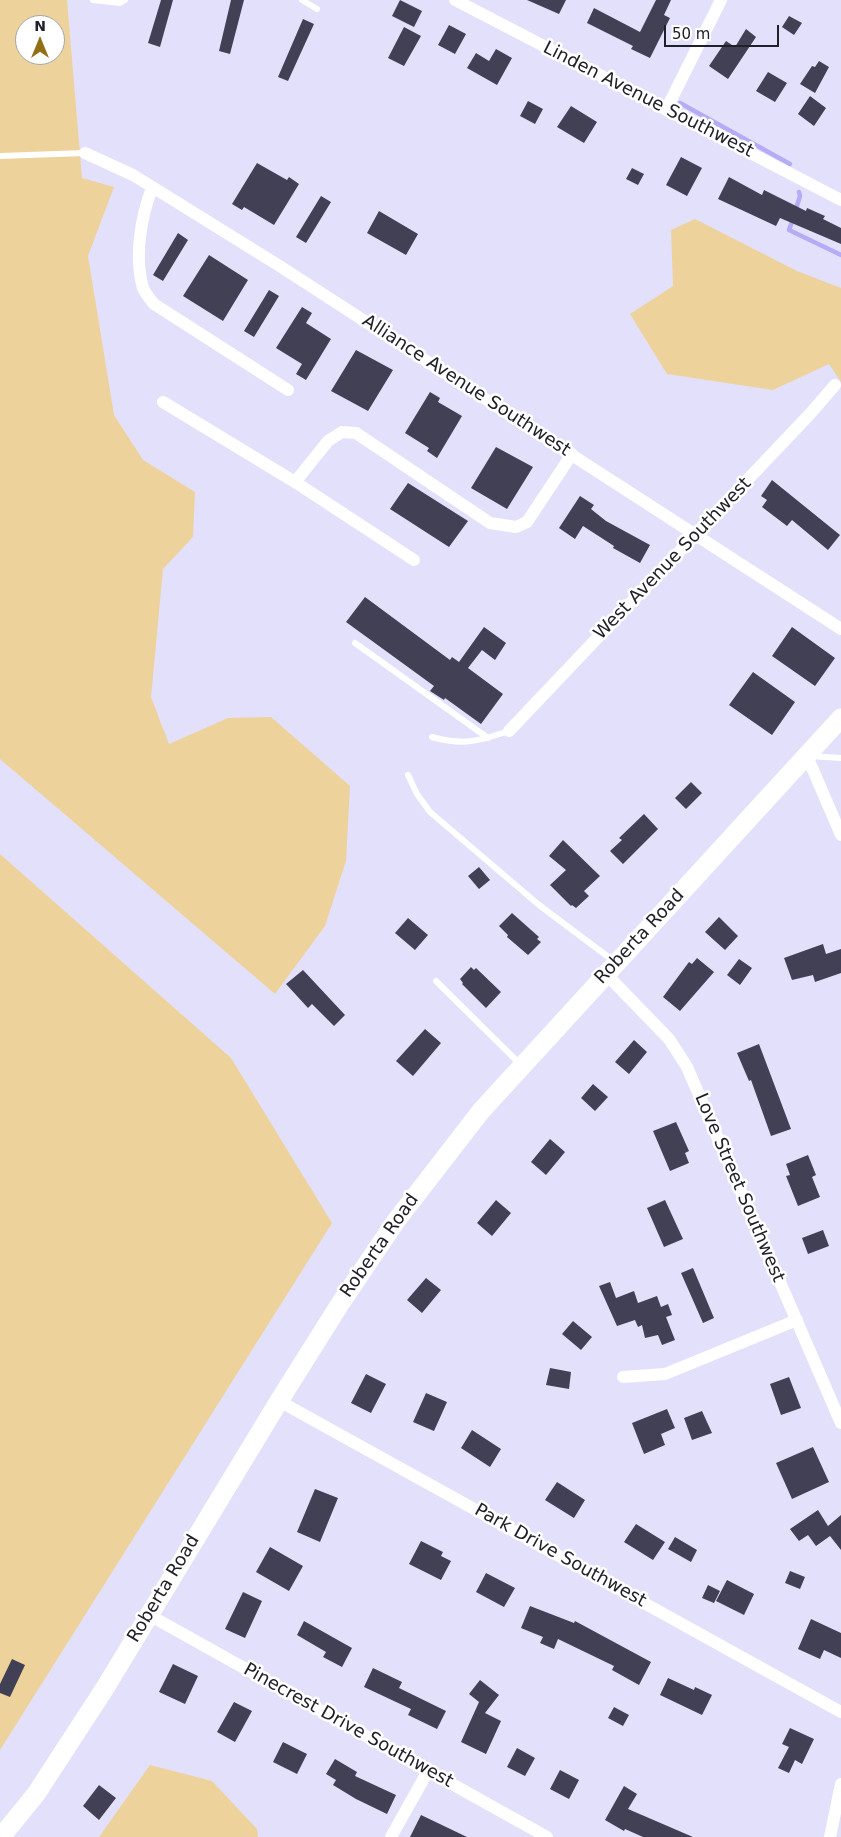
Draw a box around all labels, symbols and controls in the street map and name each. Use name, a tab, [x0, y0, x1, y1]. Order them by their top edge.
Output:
north arrow	[15, 15, 65, 65]
scale bar	[666, 15, 781, 47]
text: N	[34, 18, 46, 34]
text: 50 m	[672, 25, 710, 43]
street label: Linden Avenue Southwest	[539, 37, 757, 163]
street label: Alliance Avenue Southwest	[358, 311, 574, 461]
street label: West Avenue Southwest	[590, 473, 756, 645]
street label: Roberta Road	[591, 885, 689, 989]
street label: Love Street Southwest	[689, 1090, 789, 1286]
street label: Roberta Road	[336, 1190, 424, 1302]
street label: Park Drive Southwest	[470, 1500, 650, 1612]
street label: Roberta Road	[123, 1531, 205, 1647]
street label: Pinecrest Drive Southwest	[239, 1659, 457, 1793]

